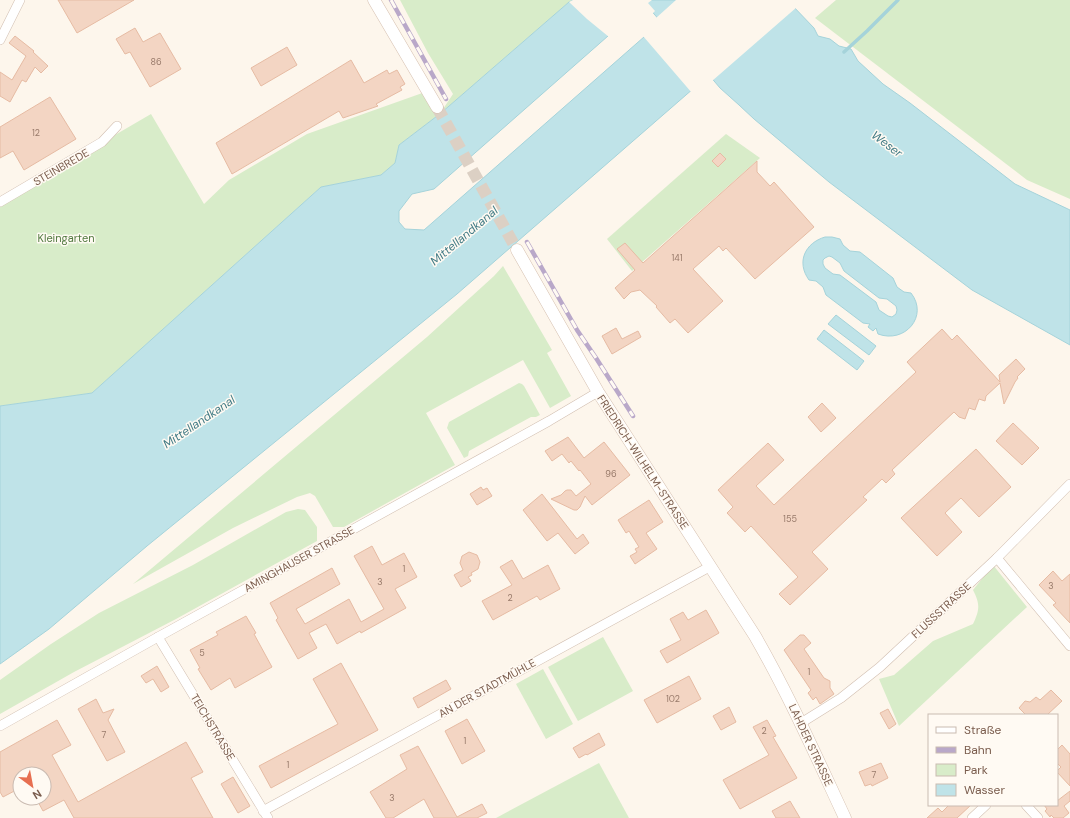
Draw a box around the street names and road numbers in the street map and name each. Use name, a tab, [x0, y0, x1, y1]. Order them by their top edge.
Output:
street label: STEINBREDE	[31, 145, 91, 189]
street label: FRIEDRICH-WILHELM-STRASSE	[594, 392, 692, 532]
street label: AMINGHAUSER STRASSE	[241, 523, 357, 595]
street label: FLUSSSTRASSE	[908, 579, 974, 641]
street label: AN DER STADTMÜHLE	[436, 655, 538, 721]
street label: TEICHSTRASSE	[188, 691, 238, 763]
street label: LAHDER STRASSE	[786, 702, 836, 788]

